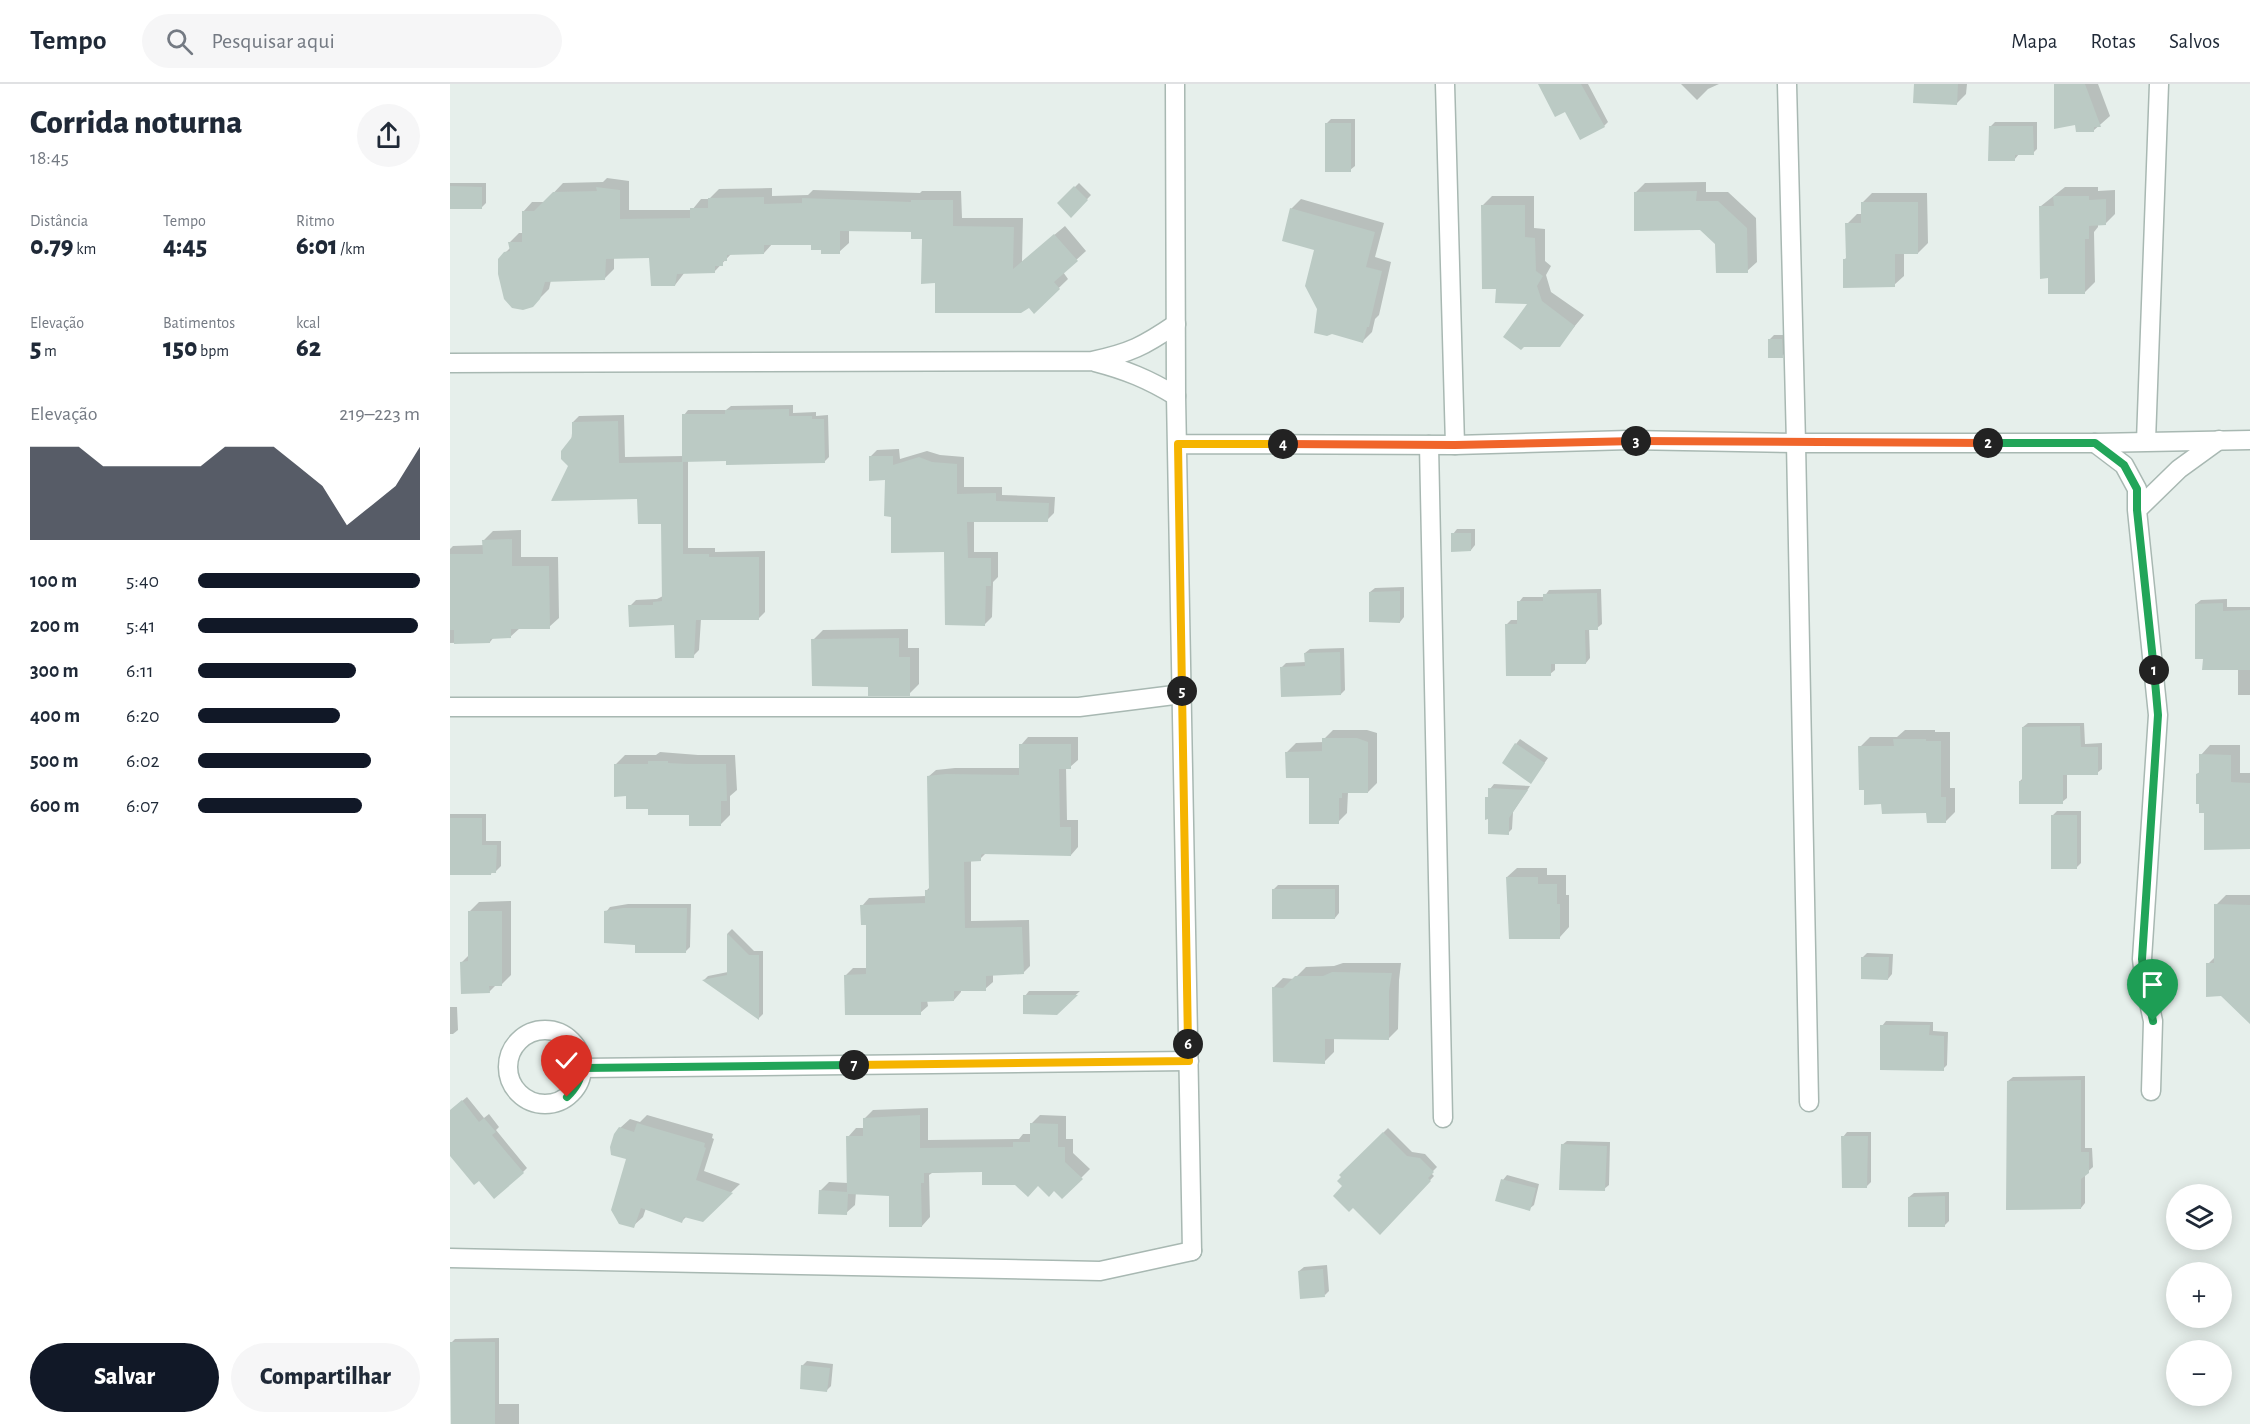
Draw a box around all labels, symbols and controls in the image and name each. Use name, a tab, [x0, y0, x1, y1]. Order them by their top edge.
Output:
search box	[142, 14, 562, 68]
icon: search	[163, 25, 196, 58]
text: Tempo	[30, 27, 106, 55]
text: Pesquisar aqui	[211, 30, 335, 52]
text: Mapa	[2011, 31, 2058, 52]
text: Rotas	[2091, 31, 2136, 52]
text: Salvos	[2169, 31, 2220, 52]
button: share	[357, 104, 420, 167]
text: Corrida noturna	[30, 107, 242, 140]
text: 18:45	[30, 148, 69, 168]
text: Distância	[30, 213, 88, 229]
text: Tempo	[163, 213, 206, 229]
text: Ritmo	[296, 213, 335, 229]
text: 0.79	[30, 233, 74, 259]
text: 4:45	[163, 233, 207, 259]
text: 6:01	[296, 233, 338, 259]
text: km	[74, 241, 96, 257]
text: /km	[338, 241, 365, 257]
text: Elevação	[30, 315, 84, 331]
text: Batimentos	[163, 315, 235, 331]
text: kcal	[296, 315, 320, 331]
text: 5	[30, 335, 41, 361]
text: 150	[163, 335, 197, 361]
text: 62	[296, 335, 321, 361]
text: m	[41, 343, 57, 359]
text: bpm	[197, 343, 229, 359]
text: Elevação	[30, 404, 98, 424]
text: 219–223 m	[339, 404, 420, 424]
pin: 3	[1621, 426, 1651, 456]
pin: 2	[1973, 428, 2003, 458]
pin: 4	[1268, 429, 1298, 459]
text: 3	[1633, 433, 1639, 449]
text: 2	[1984, 435, 1992, 451]
text: 4	[1279, 436, 1287, 452]
text: 100 m	[30, 571, 77, 591]
text: 5:40	[126, 571, 159, 591]
text: 200 m	[30, 616, 79, 636]
text: 5:41	[126, 616, 155, 636]
pin: 1	[2139, 655, 2169, 685]
text: 300 m	[30, 661, 79, 681]
text: 6:11	[126, 661, 154, 681]
text: 1	[2151, 662, 2157, 678]
pin: 5	[1167, 676, 1197, 706]
text: 5	[1179, 683, 1185, 699]
text: 400 m	[30, 706, 80, 726]
text: 6:20	[126, 706, 160, 726]
text: 500 m	[30, 751, 79, 771]
text: 6:02	[126, 751, 160, 771]
text: 600 m	[30, 796, 80, 816]
text: 6:07	[126, 796, 159, 816]
pin	[2127, 959, 2178, 1021]
icon: arrive	[2136, 968, 2169, 1001]
pin: 6	[1173, 1029, 1203, 1059]
pin	[541, 1035, 592, 1097]
text: 6	[1184, 1036, 1192, 1052]
icon: check	[550, 1044, 583, 1077]
pin: 7	[839, 1050, 869, 1080]
text: 7	[851, 1057, 857, 1073]
map controls	[2166, 1184, 2232, 1406]
button: layers	[2166, 1184, 2232, 1250]
button: +	[2166, 1262, 2232, 1328]
button: −	[2166, 1340, 2232, 1406]
button: Salvar	[30, 1343, 219, 1412]
button: Compartilhar	[231, 1343, 420, 1412]

